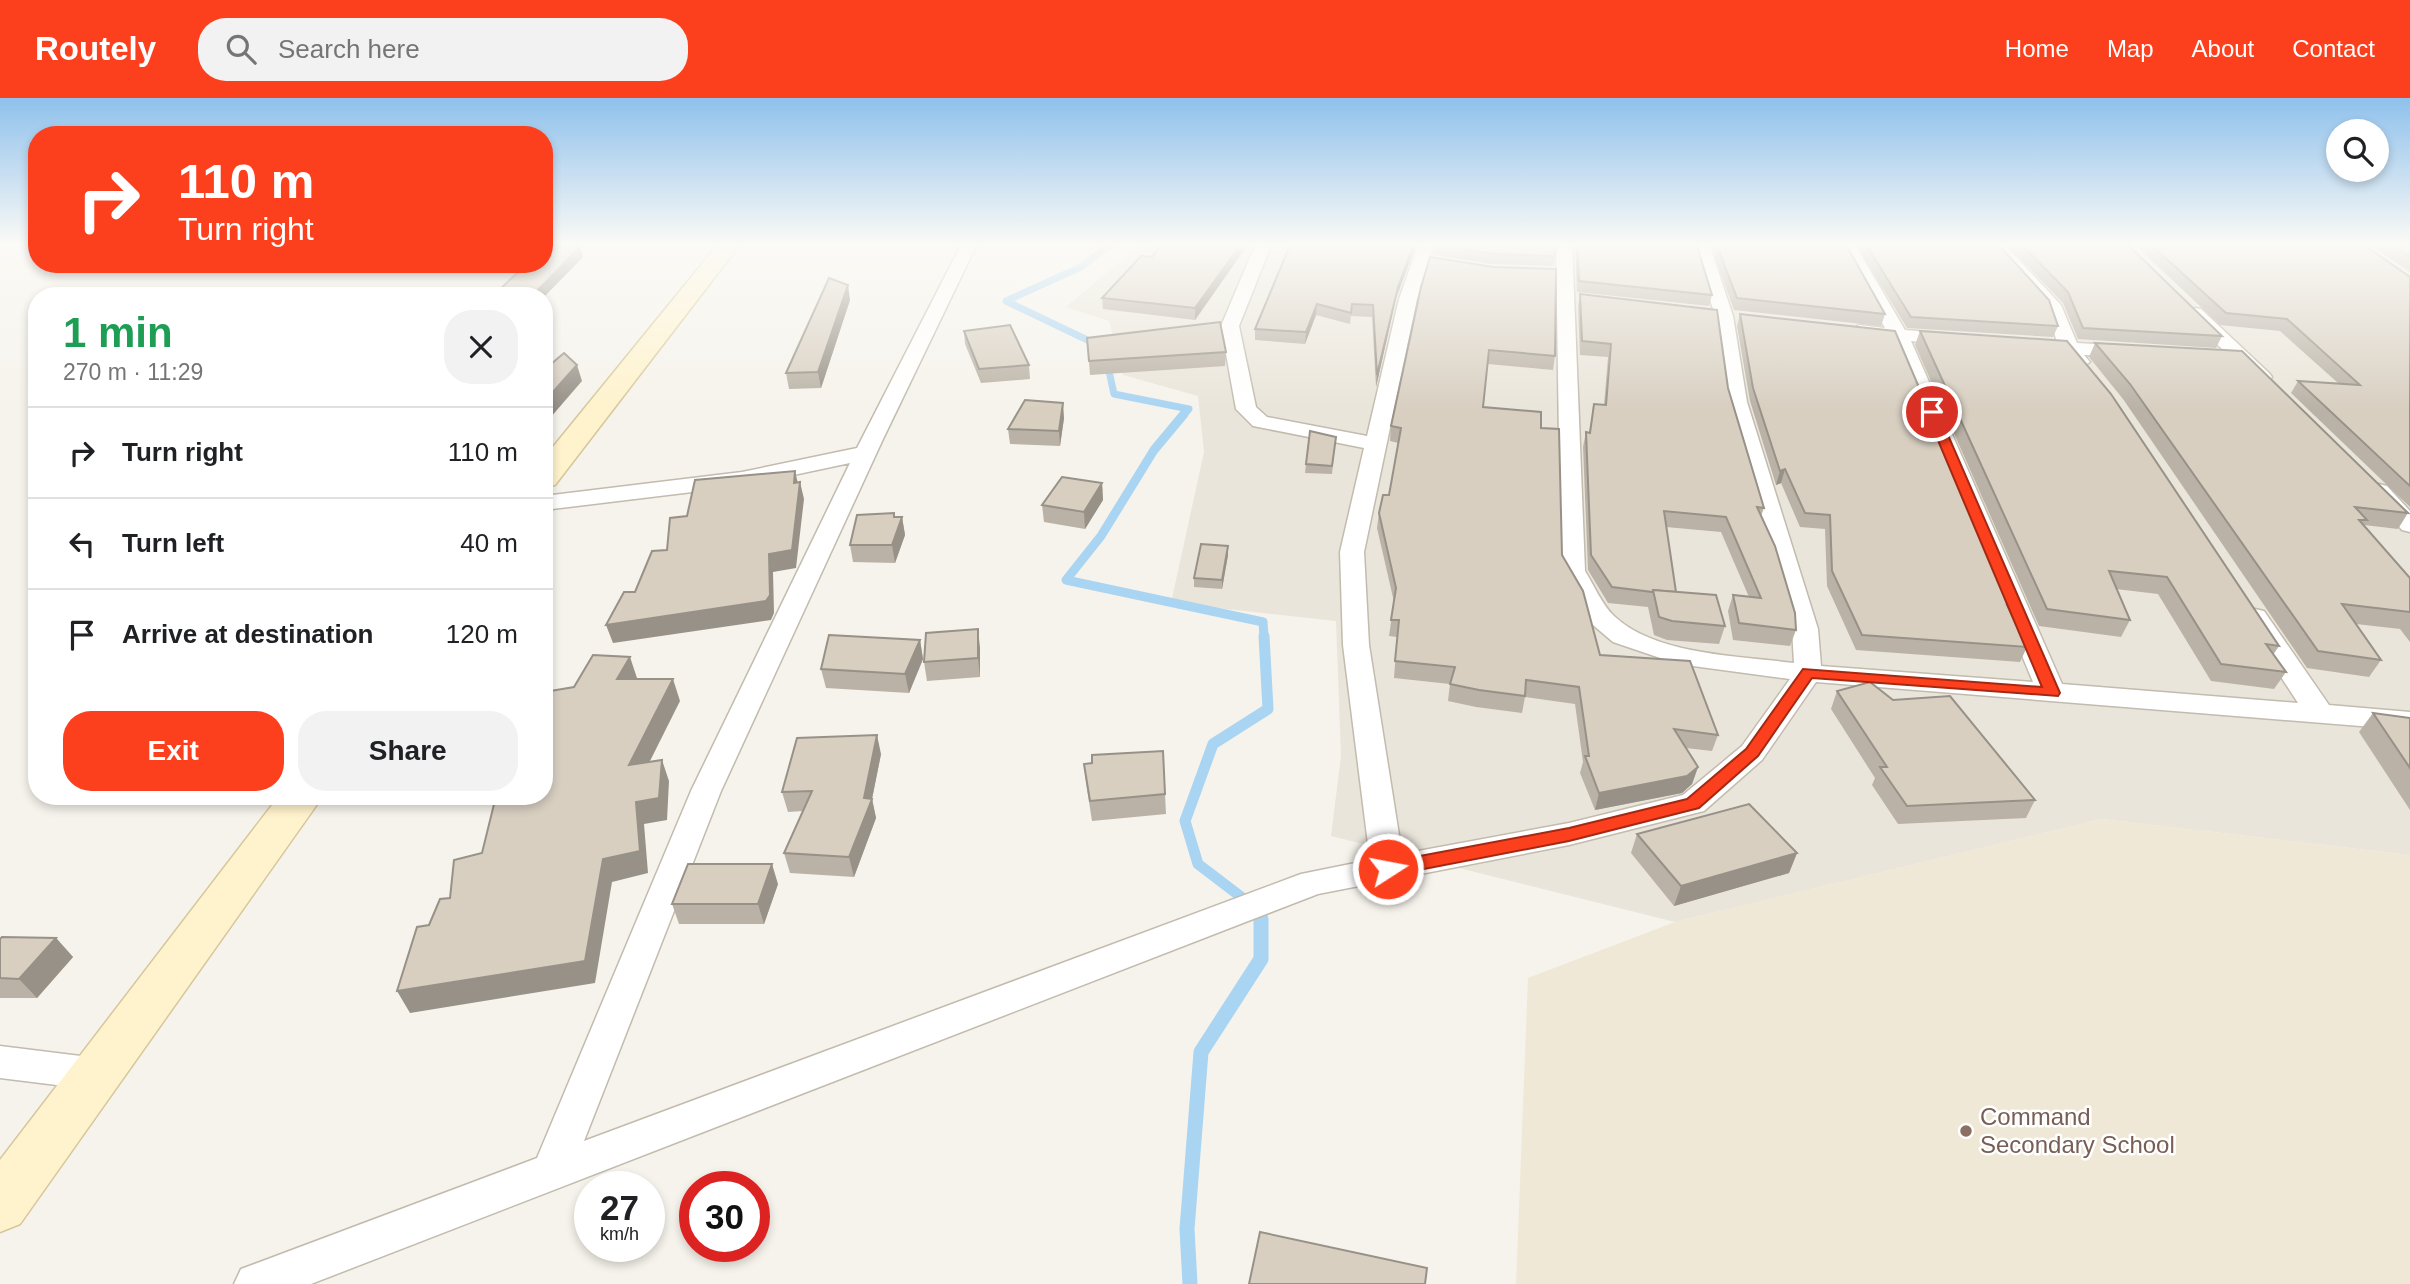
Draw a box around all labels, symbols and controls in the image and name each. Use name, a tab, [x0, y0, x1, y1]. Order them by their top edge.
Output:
search box	[198, 18, 688, 81]
text: Routely	[35, 30, 156, 67]
icon: search	[222, 30, 260, 68]
text: Search here	[278, 34, 420, 64]
text: Home	[2005, 35, 2069, 62]
text: Map	[2107, 35, 2154, 62]
text: About	[2192, 35, 2254, 62]
text: Contact	[2292, 35, 2375, 62]
map controls	[2326, 119, 2389, 182]
button: search	[2326, 119, 2389, 182]
icon: right	[63, 154, 154, 245]
text: 110 m	[178, 154, 314, 208]
text: Turn right	[178, 211, 314, 247]
text: 1 min	[63, 309, 173, 356]
button: close	[444, 310, 518, 384]
text: 270 m · 11:29	[63, 359, 203, 385]
pin	[1902, 382, 1962, 442]
icon: arrive	[1913, 393, 1951, 431]
icon: right	[63, 434, 101, 472]
text: Turn right	[122, 437, 243, 467]
text: 110 m	[448, 437, 518, 467]
icon: left	[63, 525, 101, 563]
text: Turn left	[122, 528, 224, 558]
text: 40 m	[460, 528, 518, 558]
icon: arrive	[63, 616, 101, 654]
text: Arrive at destination	[122, 619, 373, 649]
text: 120 m	[446, 619, 518, 649]
button: Exit	[63, 711, 284, 791]
button: Share	[298, 711, 518, 791]
position arrow	[1351, 832, 1425, 906]
place label: Command Secondary School	[1980, 1103, 2175, 1158]
marker: Command Secondary School	[1958, 1123, 1974, 1139]
speed limit sign: 30	[679, 1171, 770, 1262]
text: 27	[600, 1188, 639, 1227]
text: km/h	[600, 1224, 639, 1244]

